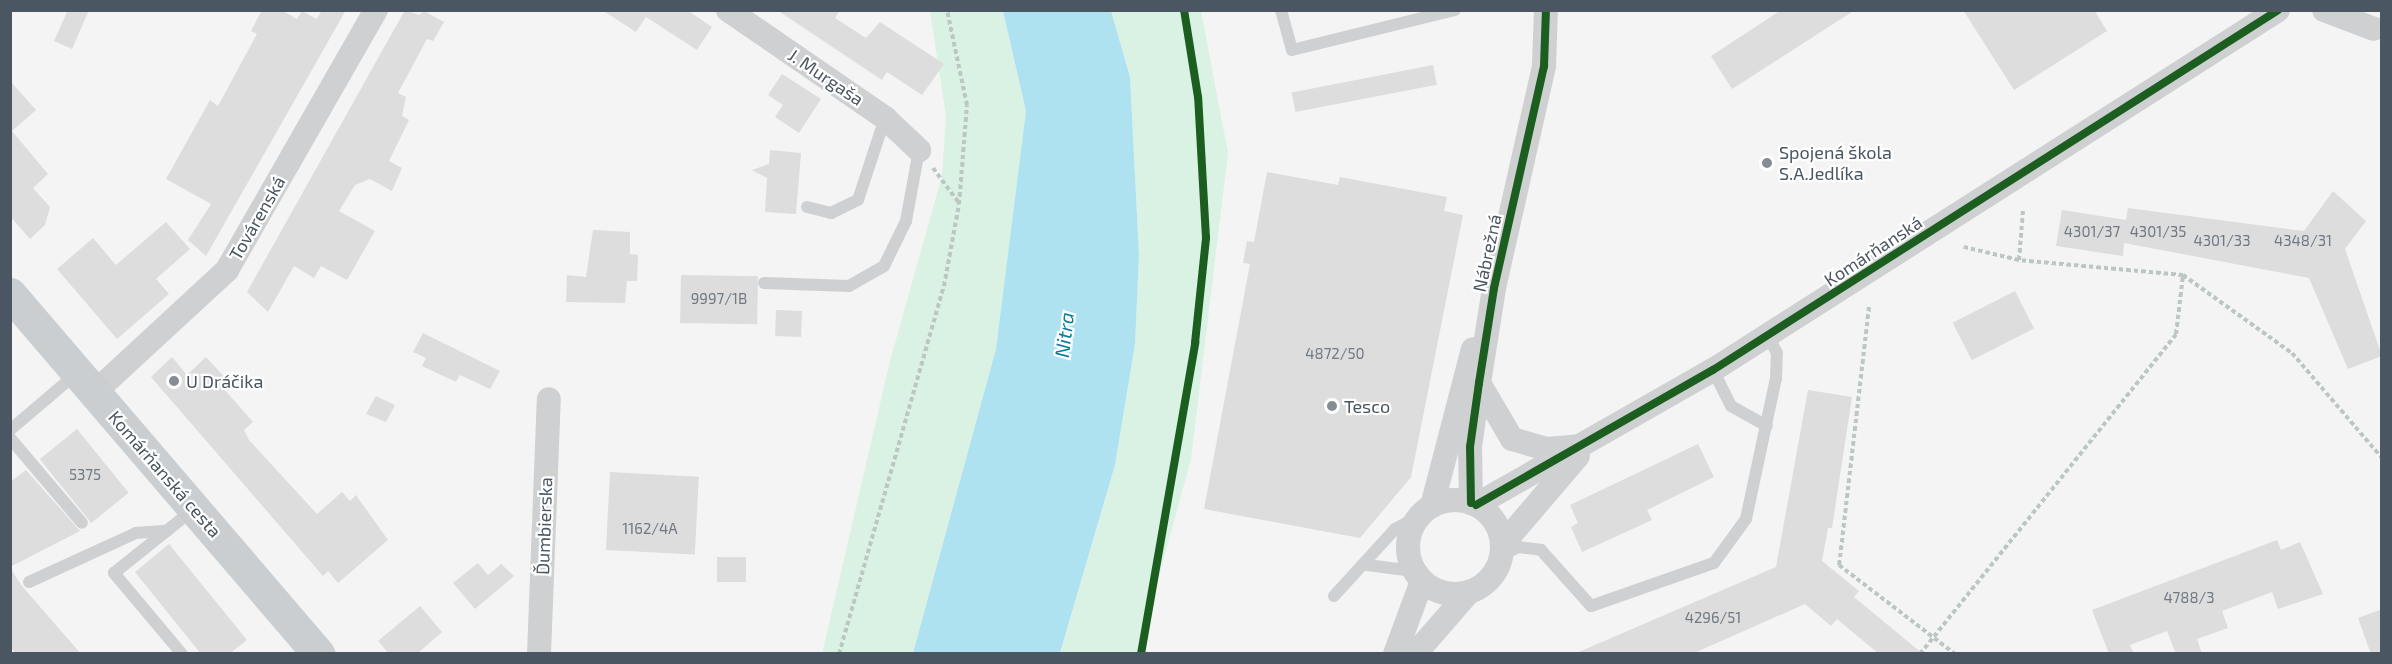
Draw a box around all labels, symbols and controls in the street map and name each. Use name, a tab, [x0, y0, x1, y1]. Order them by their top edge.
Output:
street label: J. Murgaša	[784, 44, 868, 110]
place label: Spojená škola S.A.Jedlíka	[1779, 142, 1892, 184]
marker: Spojená škola S.A.Jedlíka	[1760, 156, 1774, 170]
street label: Továrenská	[224, 172, 290, 264]
street label: Komárňanská	[1820, 211, 1926, 291]
street label: Nábrežná	[1468, 212, 1506, 294]
house number: 4301/37	[2064, 223, 2120, 241]
house number: 4301/35	[2130, 223, 2186, 241]
house number: 4301/33	[2193, 232, 2251, 250]
house number: 4348/31	[2274, 232, 2332, 250]
house number: 9997/1B	[691, 290, 747, 308]
water label: Nitra	[1049, 311, 1079, 359]
house number: 4872/50	[1305, 345, 1365, 363]
place label: U Dráčika	[186, 370, 263, 392]
marker: U Dráčika	[167, 374, 181, 388]
place label: Tesco	[1344, 395, 1390, 417]
marker: Tesco	[1325, 399, 1339, 413]
street label: Komárňanská cesta	[104, 406, 226, 542]
house number: 5375	[69, 466, 101, 484]
street label: Ďumbierska	[532, 477, 556, 575]
house number: 1162/4A	[622, 520, 678, 538]
house number: 4788/3	[2163, 589, 2215, 607]
house number: 4296/51	[1685, 609, 1741, 627]

